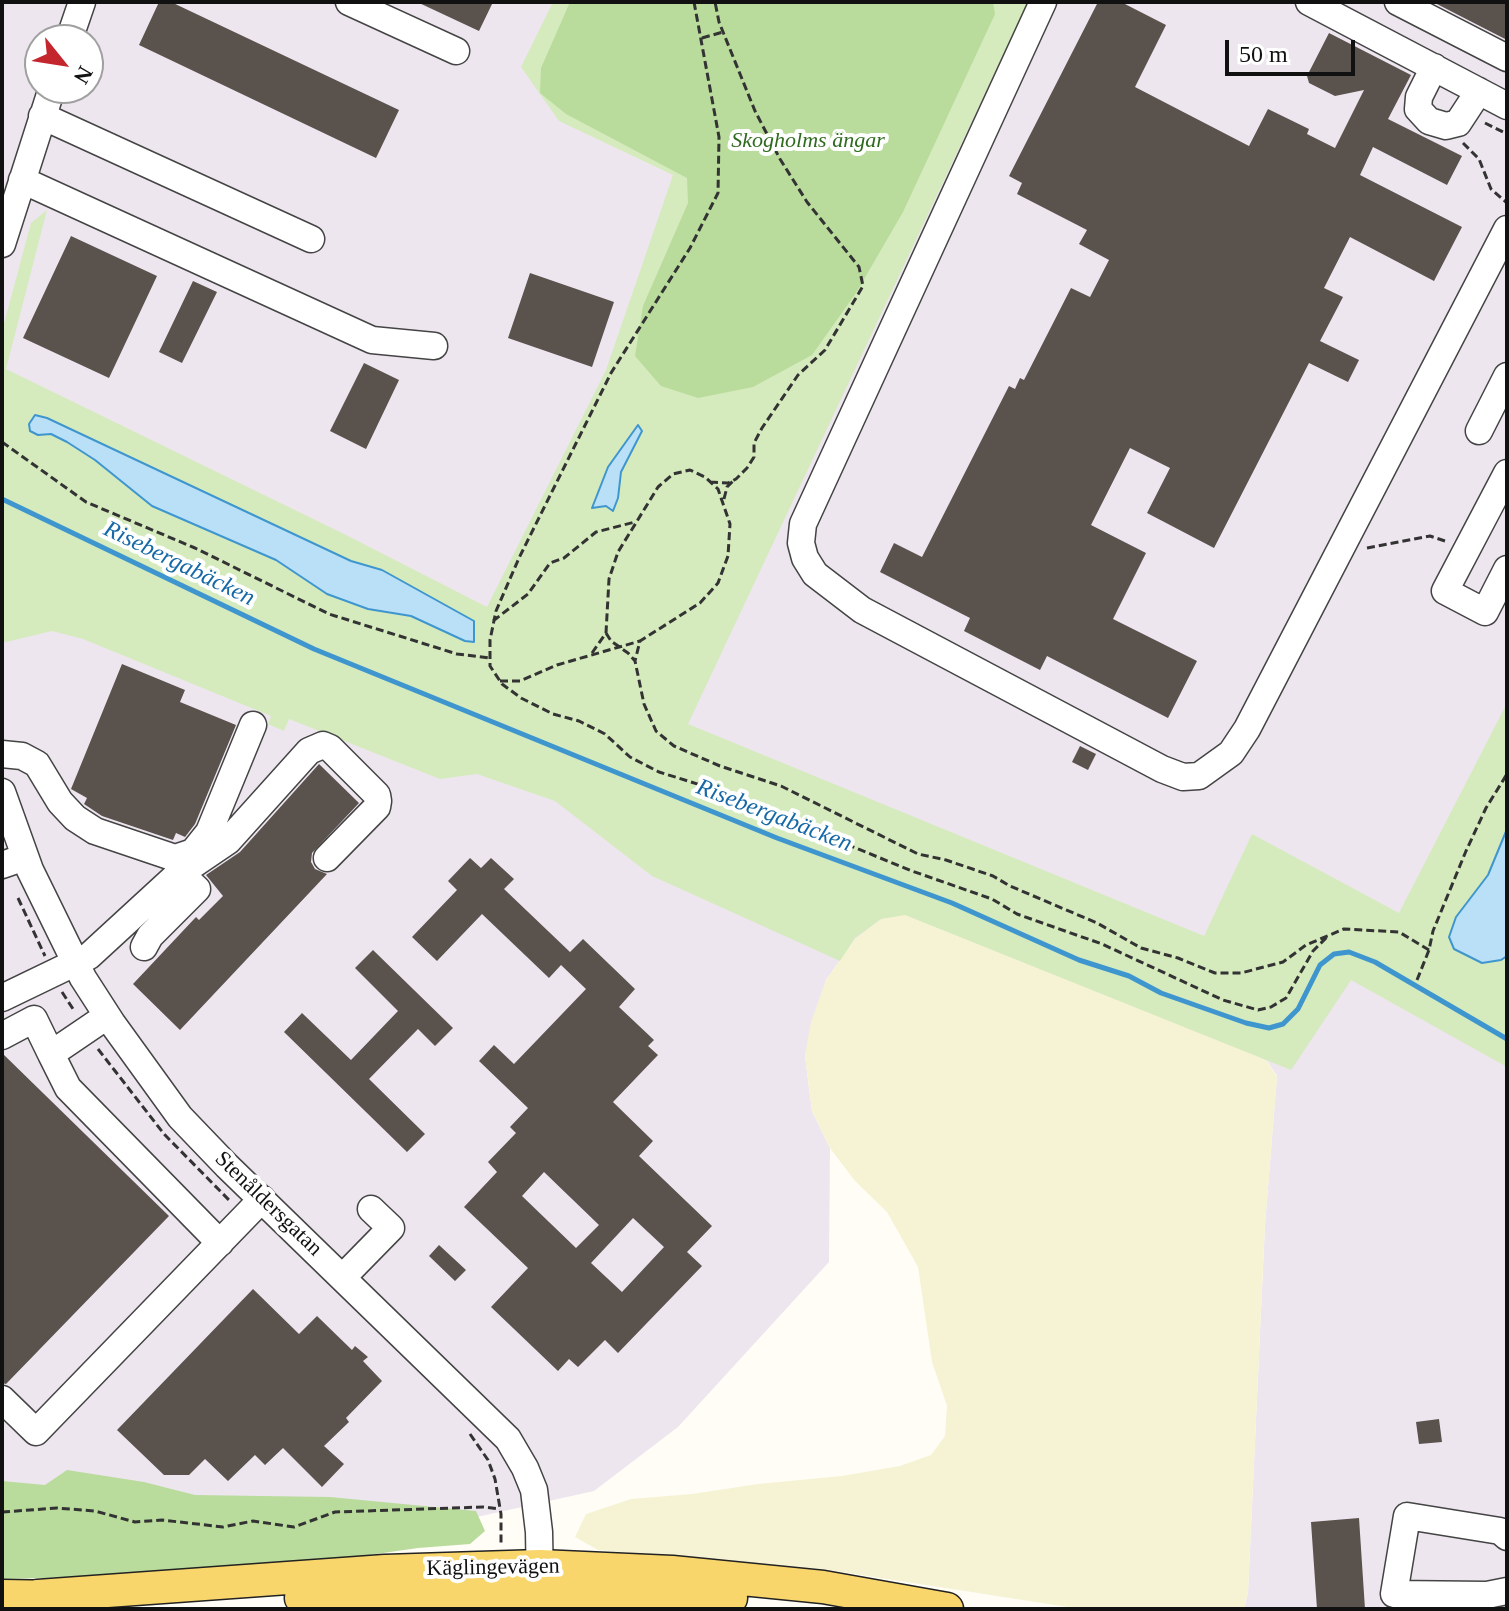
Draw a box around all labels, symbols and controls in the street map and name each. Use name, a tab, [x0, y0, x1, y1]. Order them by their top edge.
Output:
north arrow	[24, 24, 104, 104]
scale bar	[1229, 24, 1359, 74]
text: 50 m	[1239, 41, 1288, 67]
text: N	[69, 62, 98, 88]
park label: Skogholms ängar	[731, 128, 885, 154]
water label: Risebergabäcken	[99, 515, 259, 613]
water label: Risebergabäcken	[692, 773, 856, 859]
street label: Stenåldersgatan	[209, 1146, 327, 1262]
street label: Käglingevägen	[426, 1554, 560, 1582]

